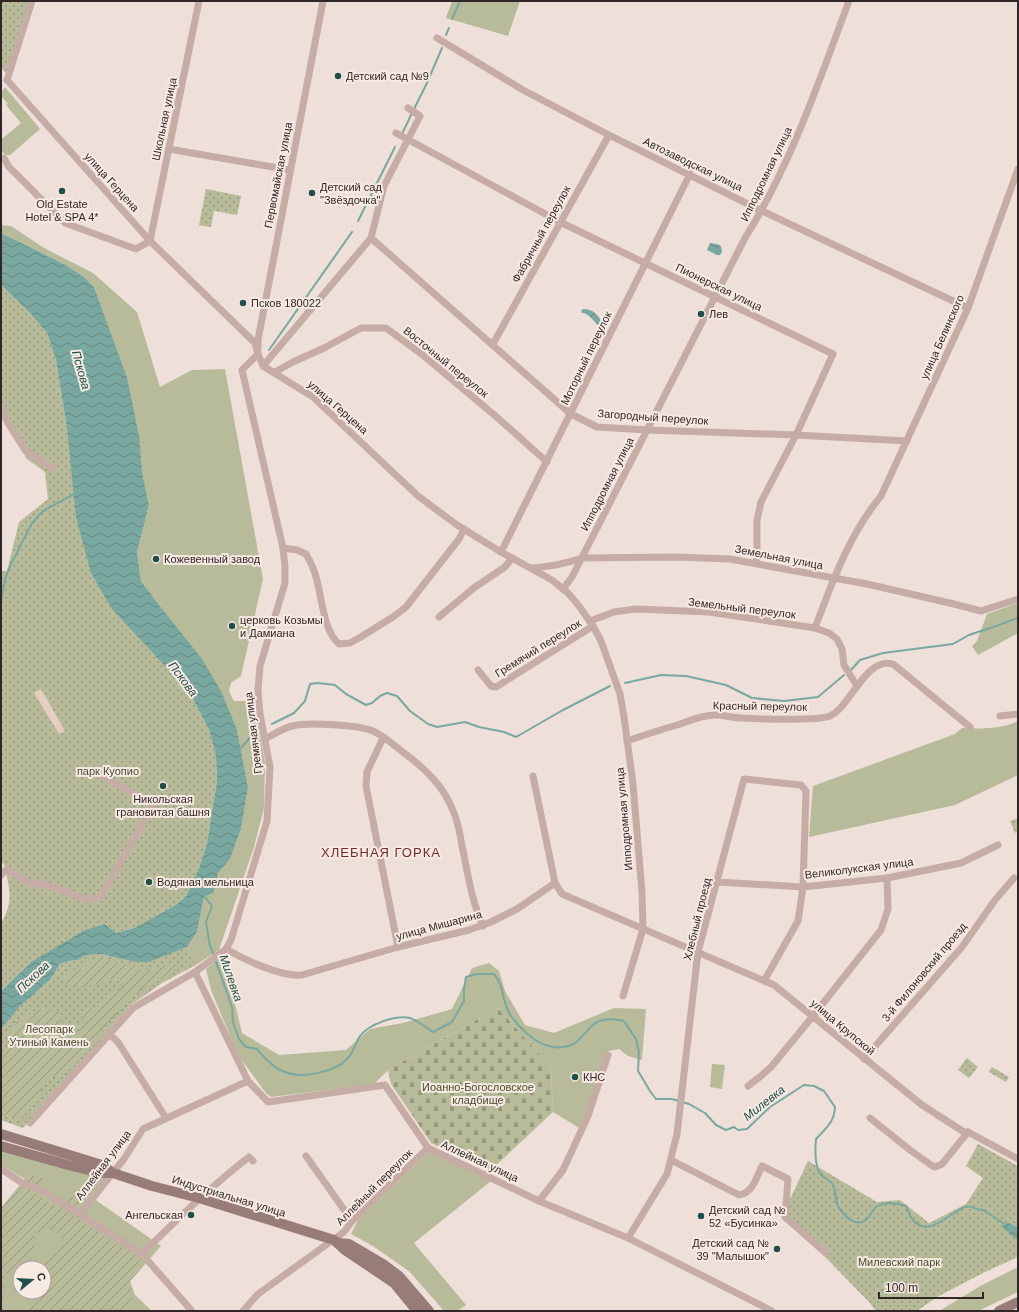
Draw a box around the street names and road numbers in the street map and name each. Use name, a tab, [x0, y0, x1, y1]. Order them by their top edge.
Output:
street label: Школьная улица	[149, 76, 179, 162]
street label: Первомайская улица	[262, 120, 294, 229]
street label: Ипподромная улица	[738, 124, 794, 223]
street label: Автозаводская улица	[641, 135, 745, 194]
street label: улица Герцена	[82, 150, 142, 215]
street label: Фабричный переулок	[509, 183, 573, 285]
street label: Пионерская улица	[674, 261, 765, 313]
street label: улица Белинского	[918, 293, 966, 381]
street label: Моторный переулок	[558, 309, 614, 407]
street label: Восточный переулок	[401, 324, 491, 400]
street label: улица Герцена	[306, 378, 371, 437]
street label: Загородный переулок	[597, 407, 709, 427]
street label: Ипподромная улица	[578, 434, 636, 533]
street label: Земельная улица	[734, 543, 825, 572]
street label: Земельный переулок	[688, 595, 797, 621]
street label: Гремячий переулок	[493, 617, 583, 679]
street label: Гремячая улица	[242, 691, 264, 775]
street label: Красный переулок	[713, 699, 807, 713]
street label: Ипподромная улица	[613, 766, 634, 871]
street label: Великолукская улица	[804, 855, 915, 881]
street label: Хлебный проезд	[681, 876, 713, 961]
street label: улица Мишарина	[395, 908, 484, 942]
street label: 3-й Филоновский проезд	[879, 920, 969, 1024]
street label: улица Крупской	[809, 997, 877, 1057]
street label: Аллейная улица	[73, 1127, 134, 1202]
street label: Аллейная улица	[439, 1138, 521, 1185]
street label: Аллейный переулок	[334, 1146, 415, 1227]
street label: Индустриальная улица	[171, 1173, 288, 1219]

